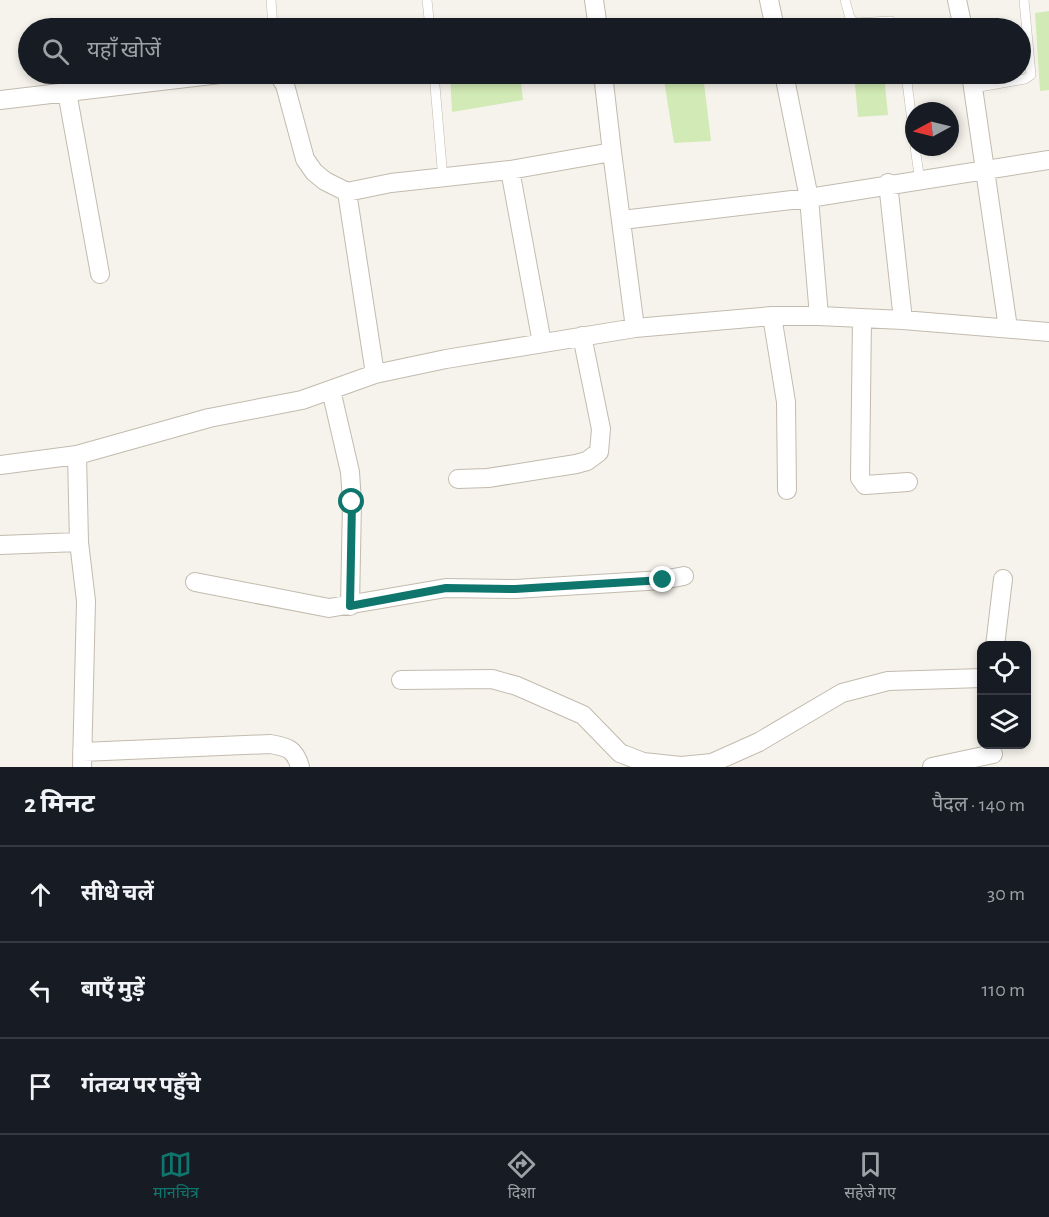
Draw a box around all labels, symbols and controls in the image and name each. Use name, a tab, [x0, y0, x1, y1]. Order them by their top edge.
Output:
search box	[18, 18, 1031, 84]
icon: search	[39, 35, 72, 68]
text: यहाँ खोजें	[87, 39, 161, 61]
north arrow	[905, 102, 959, 156]
route start	[338, 488, 364, 514]
route end	[649, 566, 675, 592]
map controls	[977, 641, 1031, 749]
button: locate	[977, 641, 1031, 695]
button: layers	[977, 695, 1031, 749]
text: 2 मिनट	[24, 791, 95, 817]
text: पैदल · 140 m	[932, 795, 1025, 815]
icon: ahead	[24, 878, 57, 911]
text: सीधे चलें	[81, 882, 154, 904]
text: 30 m	[987, 884, 1025, 904]
icon: left	[24, 974, 57, 1007]
text: बाएँ मुड़ें	[81, 978, 145, 1000]
text: 110 m	[981, 980, 1025, 1000]
icon: arrive	[24, 1070, 57, 1103]
text: गंतव्य पर पहुँचे	[81, 1074, 201, 1096]
tab: मानचित्र	[153, 1148, 199, 1205]
tab: दिशा	[505, 1148, 538, 1205]
tab: सहेजे गए	[844, 1148, 896, 1205]

